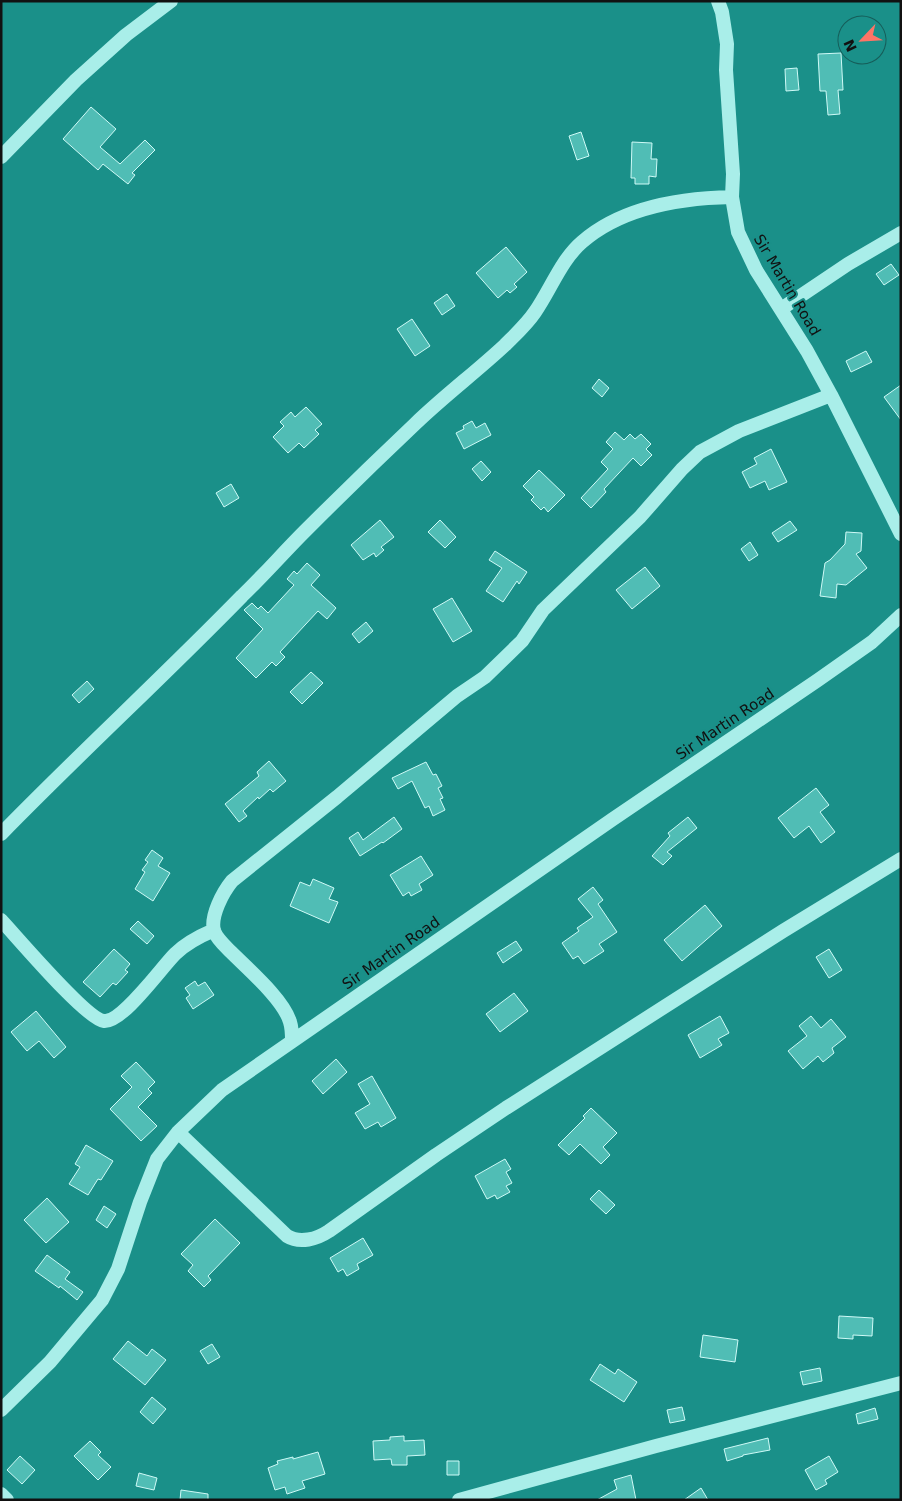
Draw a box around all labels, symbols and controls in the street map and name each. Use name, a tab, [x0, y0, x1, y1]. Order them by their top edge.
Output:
north arrow	[837, 15, 887, 65]
text: N	[840, 37, 860, 54]
street label: Sir Martin Road	[750, 231, 824, 339]
street label: Sir Martin Road	[672, 684, 778, 764]
street label: Sir Martin Road	[339, 913, 443, 993]

